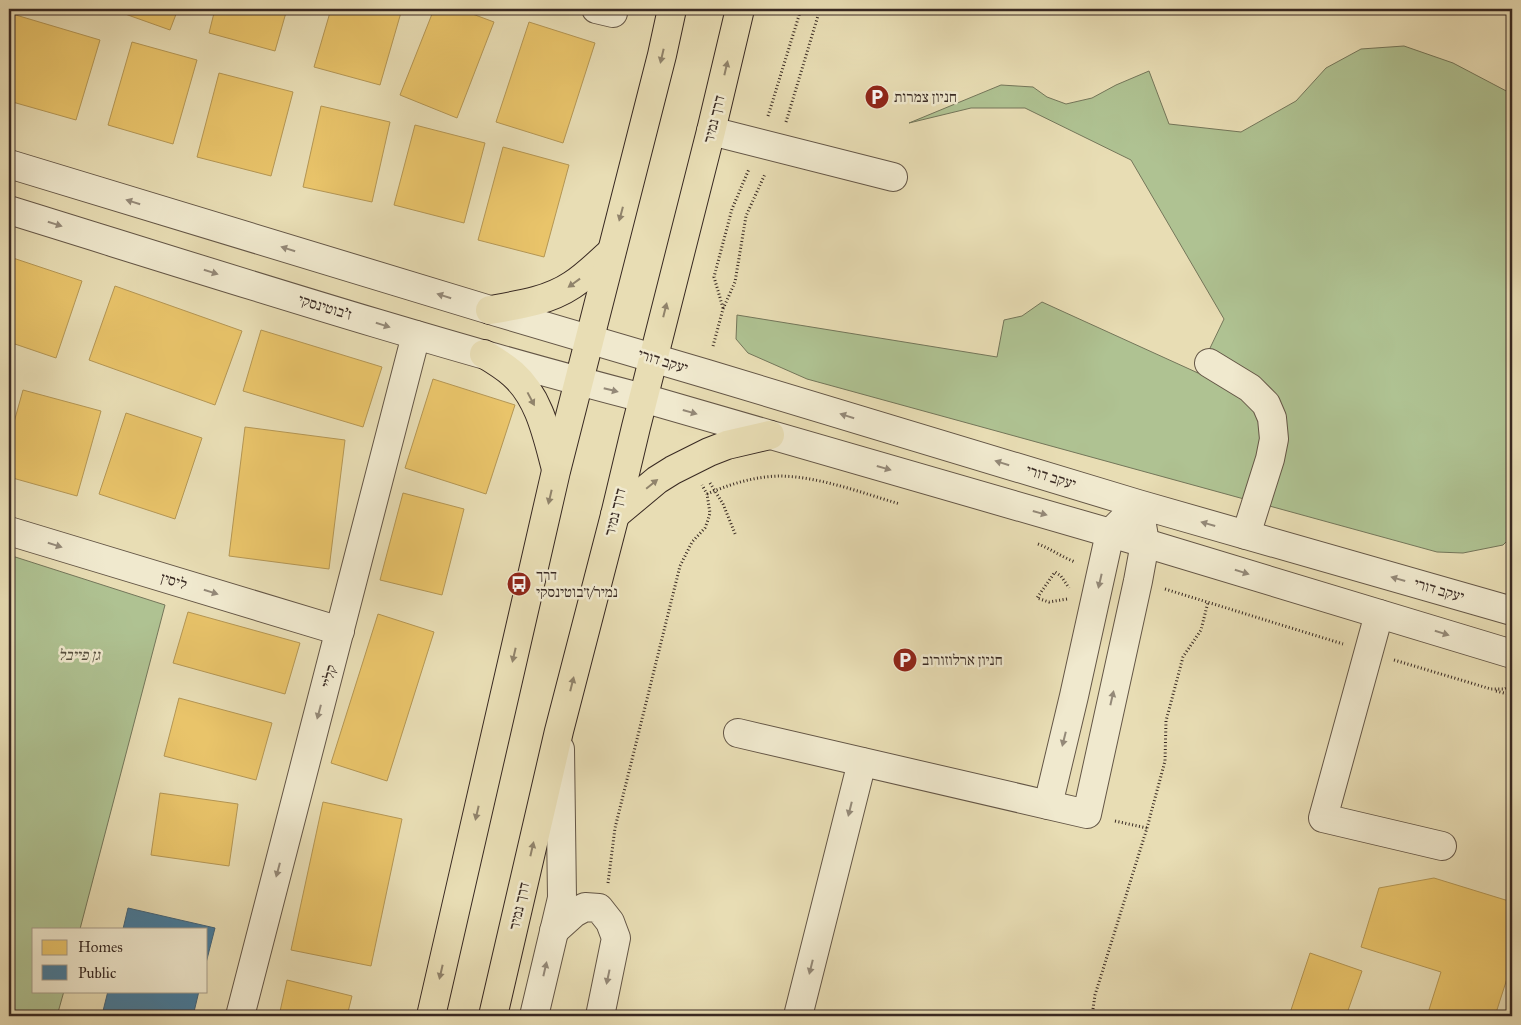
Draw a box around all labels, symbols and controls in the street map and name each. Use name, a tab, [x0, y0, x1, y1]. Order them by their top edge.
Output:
one-way arrow	[658, 49, 666, 64]
one-way arrow	[722, 60, 730, 75]
parking icon: חניון צמרות	[864, 84, 890, 110]
place label: חניון צמרות	[894, 88, 957, 106]
street label: דרך נמיר	[699, 93, 729, 145]
one-way arrow	[125, 197, 140, 205]
one-way arrow	[617, 206, 625, 221]
one-way arrow	[48, 221, 63, 228]
one-way arrow	[280, 245, 295, 253]
one-way arrow	[203, 268, 218, 276]
one-way arrow	[567, 278, 581, 288]
street label: ז'בוטינסקי	[296, 290, 354, 324]
one-way arrow	[436, 292, 451, 300]
one-way arrow	[661, 303, 669, 318]
one-way arrow	[375, 321, 390, 329]
street label: יעקב דורי	[636, 345, 690, 377]
one-way arrow	[603, 386, 618, 394]
one-way arrow	[527, 392, 536, 405]
one-way arrow	[682, 408, 697, 416]
one-way arrow	[839, 411, 854, 419]
one-way arrow	[995, 458, 1010, 466]
street label: יעקב דורי	[1024, 461, 1078, 493]
one-way arrow	[877, 465, 892, 473]
one-way arrow	[646, 479, 659, 490]
street label: דרך נמיר	[600, 486, 630, 538]
one-way arrow	[546, 489, 554, 504]
one-way arrow	[1033, 509, 1048, 517]
one-way arrow	[1201, 520, 1216, 528]
one-way arrow	[48, 541, 63, 549]
place label: דרך נמיר/ז׳בוטינסקי	[536, 566, 618, 601]
street label: ליסין	[159, 569, 189, 593]
one-way arrow	[1235, 569, 1250, 577]
bus stop icon: דרך נמיר/ז׳בוטינסקי	[506, 571, 532, 597]
one-way arrow	[1096, 573, 1104, 588]
one-way arrow	[1391, 574, 1406, 582]
street label: יעקב דורי	[1412, 574, 1466, 606]
one-way arrow	[204, 588, 219, 596]
one-way arrow	[1435, 630, 1450, 638]
park label: גן פייבל	[58, 646, 101, 664]
parking icon: חניון ארלוזורוב	[892, 647, 918, 673]
one-way arrow	[510, 648, 518, 663]
place label: חניון ארלוזורוב	[922, 651, 1003, 669]
street label: קליי	[317, 663, 341, 689]
one-way arrow	[568, 677, 576, 692]
one-way arrow	[1108, 691, 1116, 706]
one-way arrow	[315, 705, 323, 720]
one-way arrow	[1060, 732, 1068, 747]
one-way arrow	[846, 802, 854, 817]
one-way arrow	[473, 806, 481, 821]
one-way arrow	[528, 842, 536, 857]
one-way arrow	[274, 862, 282, 877]
street label: דרך נמיר	[505, 880, 533, 932]
legend	[32, 928, 208, 992]
text: Homes	[78, 938, 123, 956]
one-way arrow	[807, 959, 815, 974]
one-way arrow	[541, 961, 549, 976]
text: Public	[78, 964, 116, 982]
one-way arrow	[437, 964, 445, 979]
one-way arrow	[604, 970, 612, 985]

